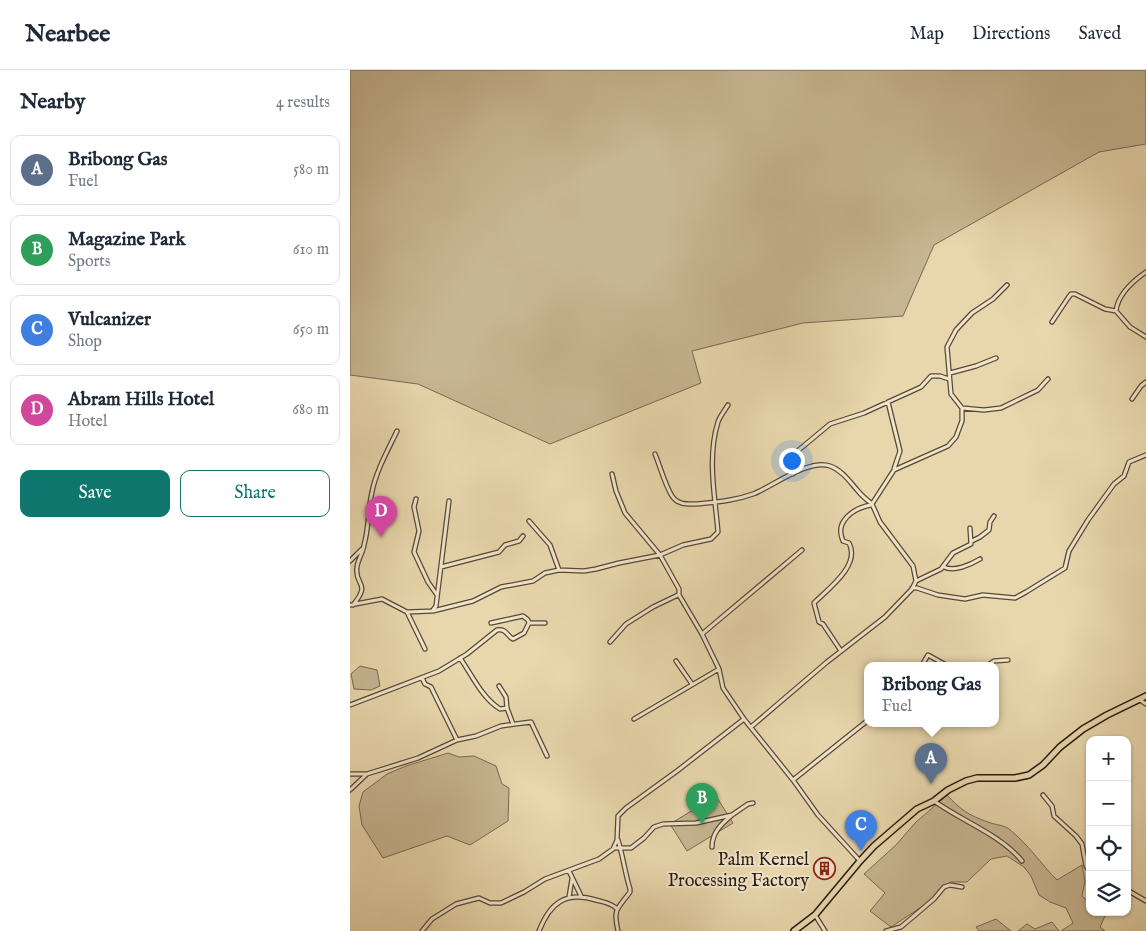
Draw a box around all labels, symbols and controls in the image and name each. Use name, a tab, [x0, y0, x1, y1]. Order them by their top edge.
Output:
text: Nearbee	[25, 19, 110, 50]
text: Map	[910, 23, 944, 46]
text: Directions	[972, 23, 1050, 46]
text: Saved	[1078, 23, 1121, 46]
text: Nearby	[20, 89, 85, 116]
text: 4 results	[276, 93, 330, 113]
text: Bribong Gas	[68, 148, 167, 172]
text: A	[32, 160, 42, 180]
text: 580 m	[293, 160, 329, 180]
text: Fuel	[68, 172, 98, 192]
text: Magazine Park	[68, 228, 186, 252]
text: B	[32, 240, 42, 260]
text: 610 m	[293, 240, 329, 260]
text: Sports	[68, 252, 110, 272]
text: Vulcanizer	[68, 308, 151, 332]
text: C	[31, 320, 43, 340]
text: 650 m	[293, 320, 329, 340]
text: Shop	[68, 332, 102, 352]
text: Abram Hills Hotel	[68, 388, 214, 412]
text: D	[31, 400, 43, 420]
text: 680 m	[292, 400, 329, 420]
text: Hotel	[68, 412, 107, 432]
your location	[779, 448, 805, 474]
button: Save	[20, 470, 170, 517]
button: Share	[180, 470, 330, 517]
pin: D	[365, 496, 397, 537]
popup	[864, 662, 999, 727]
text: Bribong Gas	[882, 673, 981, 697]
text: Fuel	[882, 697, 912, 717]
map controls	[1086, 736, 1131, 916]
button: +	[1086, 736, 1131, 781]
pin: A	[915, 743, 947, 784]
button: −	[1086, 781, 1131, 826]
pin: B	[686, 783, 718, 824]
pin: C	[845, 810, 877, 851]
button: locate	[1086, 826, 1131, 871]
place label: Palm Kernel Processing Factory	[668, 849, 809, 893]
building icon: Palm Kernel Processing Factory	[813, 857, 837, 881]
button: layers	[1086, 871, 1131, 916]

